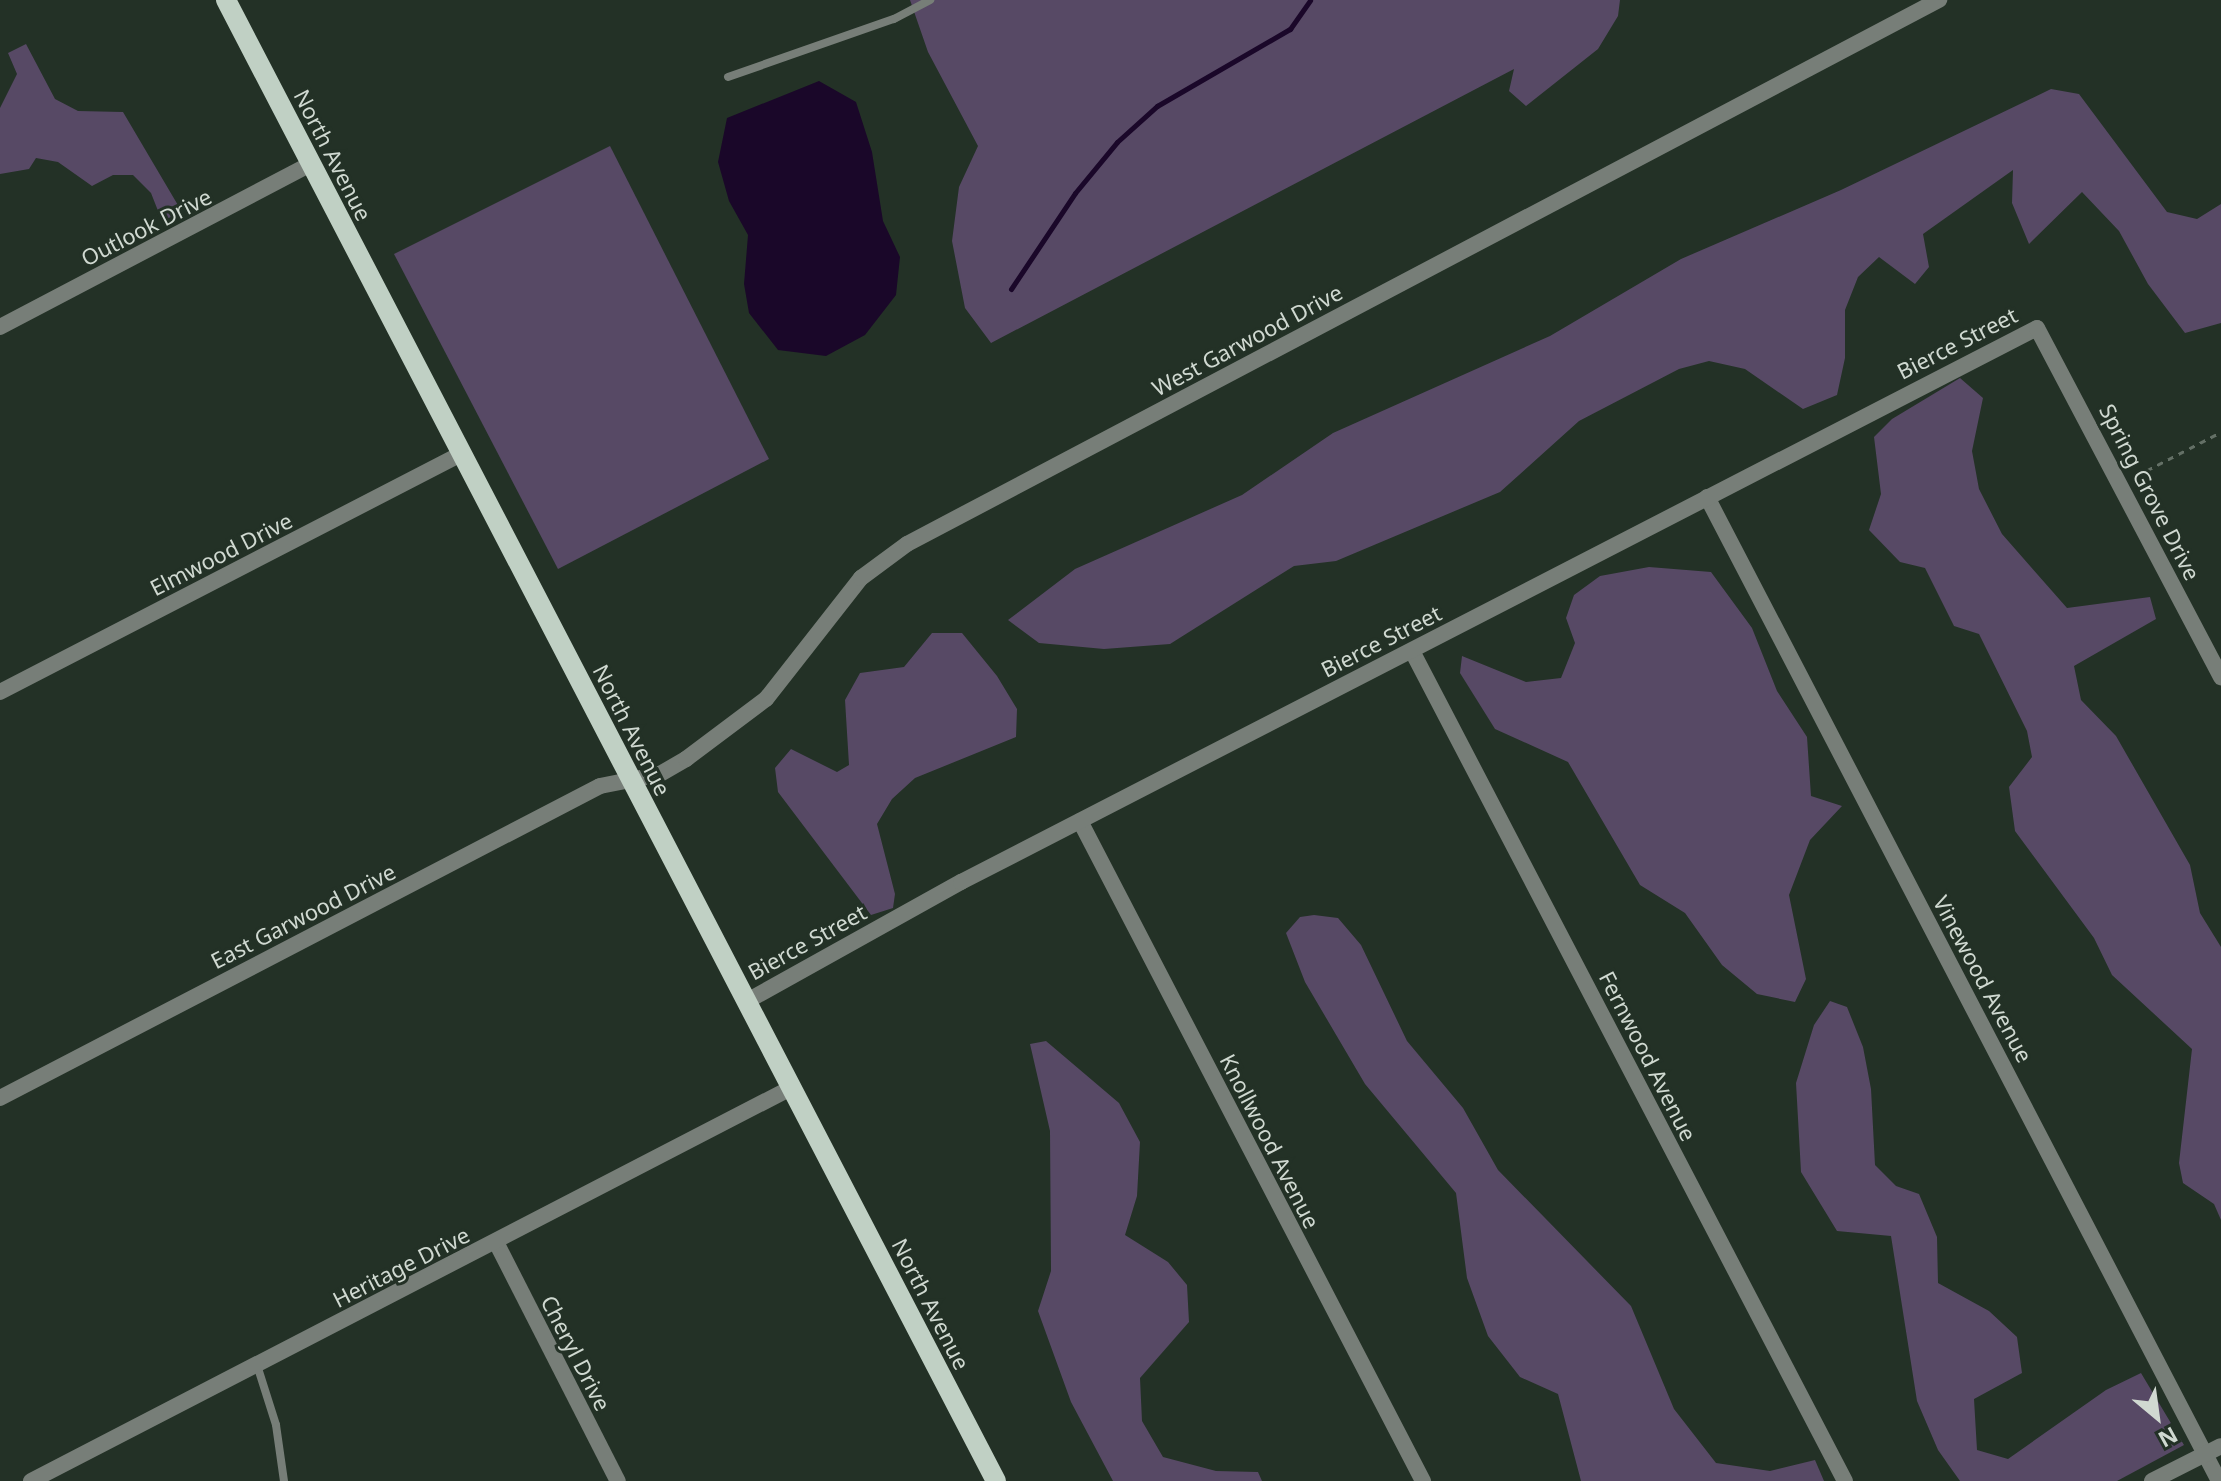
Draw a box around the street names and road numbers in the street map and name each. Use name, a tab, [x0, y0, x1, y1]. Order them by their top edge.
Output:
street label: North Avenue	[289, 85, 377, 225]
street label: Outlook Drive	[76, 183, 216, 271]
street label: West Garwood Drive	[1147, 279, 1347, 401]
street label: Bierce Street	[1893, 301, 2021, 385]
street label: Spring Grove Drive	[2094, 399, 2206, 585]
street label: Elmwood Drive	[145, 507, 297, 601]
street label: Bierce Street	[1317, 599, 1445, 683]
street label: North Avenue	[588, 660, 676, 800]
street label: East Garwood Drive	[206, 858, 400, 974]
street label: Vinewood Avenue	[1928, 891, 2038, 1067]
street label: Bierce Street	[743, 899, 871, 985]
street label: Fernwood Avenue	[1594, 967, 1702, 1145]
street label: Knollwood Avenue	[1215, 1049, 1325, 1233]
street label: Heritage Drive	[328, 1221, 474, 1313]
street label: North Avenue	[887, 1234, 975, 1374]
street label: Cheryl Drive	[536, 1291, 616, 1415]

